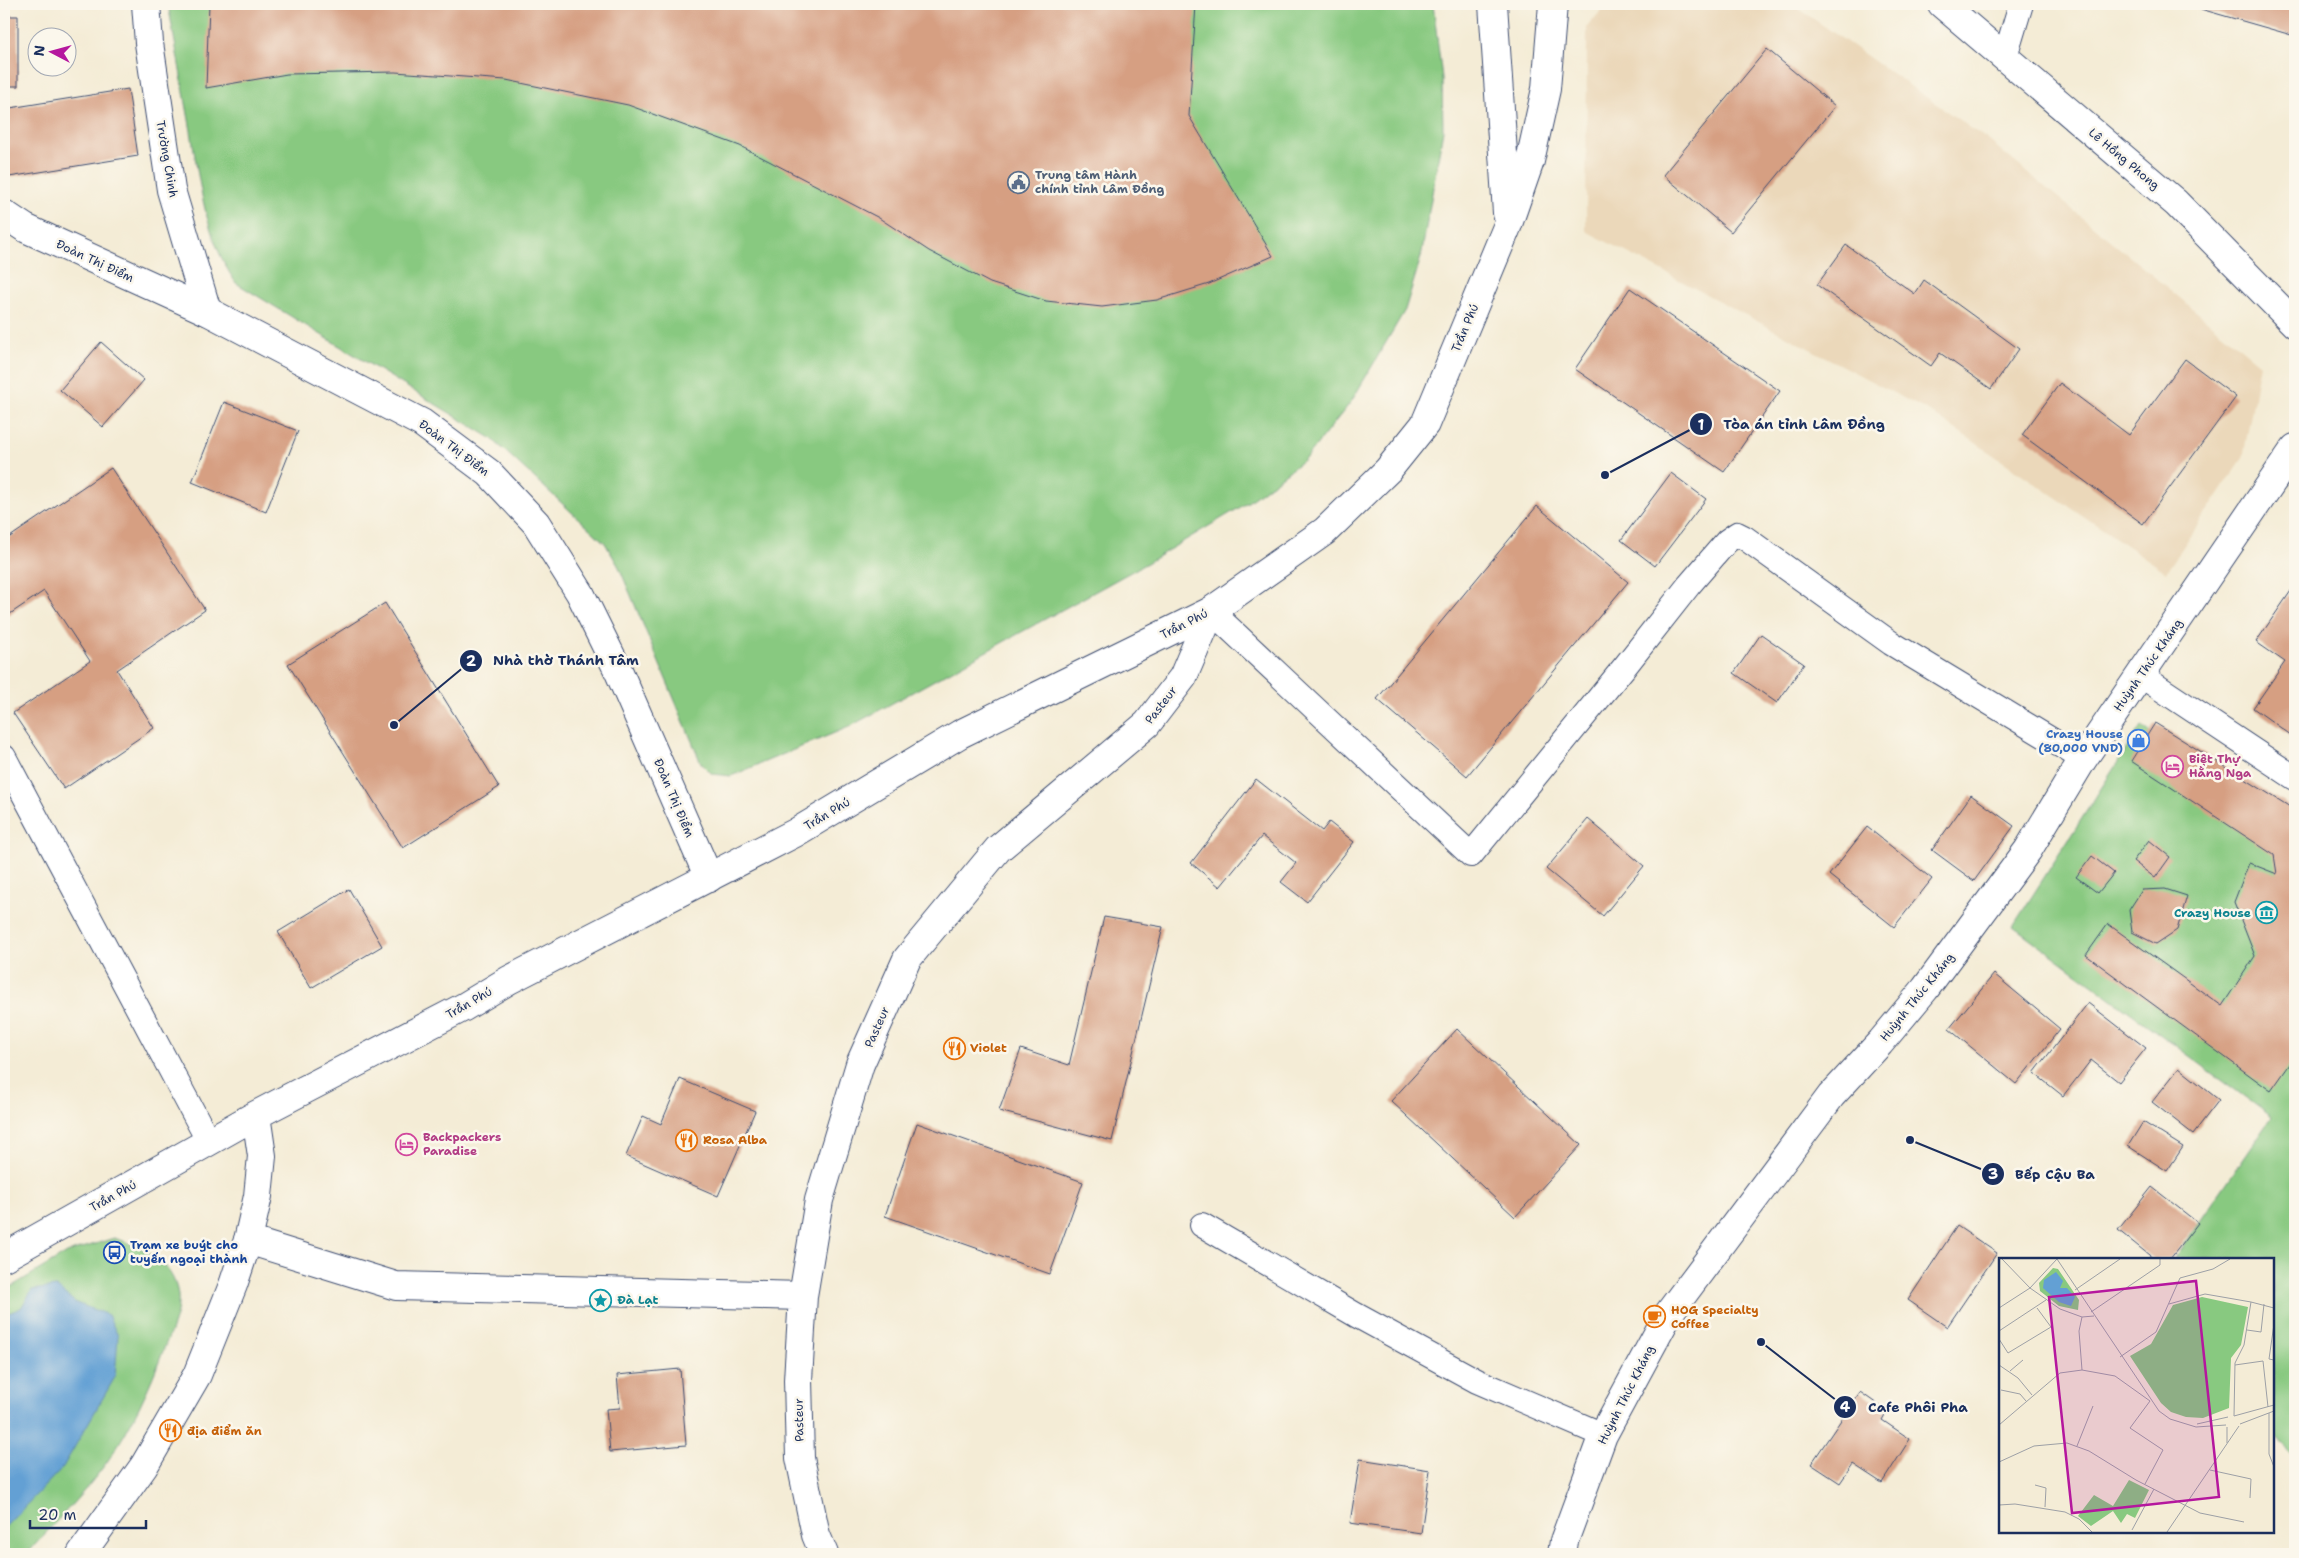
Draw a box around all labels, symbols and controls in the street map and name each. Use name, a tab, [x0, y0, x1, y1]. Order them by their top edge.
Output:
north arrow	[28, 28, 78, 78]
text: N	[30, 44, 49, 57]
street label: Trường Chinh	[152, 119, 182, 199]
street label: Lê Hồng Phong	[2085, 125, 2163, 193]
place label: Trung tâm Hành chính tỉnh Lâm Đồng	[1035, 167, 1165, 197]
public building icon: Trung tâm Hành chính tỉnh Lâm Đồng	[1007, 170, 1031, 194]
street label: Đoàn Thị Điểm	[53, 236, 137, 286]
street label: Trần Phú	[1448, 301, 1482, 355]
callout: Tòa án tỉnh Lâm Đồng	[1688, 410, 1895, 439]
text: 1	[1698, 415, 1705, 435]
text: Tòa án tỉnh Lâm Đồng	[1723, 415, 1885, 433]
street label: Đoàn Thị Điểm	[416, 416, 492, 480]
street label: Trần Phú	[1158, 605, 1210, 643]
street label: Huỳnh Thúc Kháng	[2110, 616, 2186, 714]
callout: Nhà thờ Thánh Tâm	[458, 646, 649, 675]
text: 2	[466, 651, 477, 671]
text: Nhà thờ Thánh Tâm	[493, 651, 639, 669]
street label: Pasteur	[1141, 683, 1181, 727]
place label: Crazy House (80,000 VND)	[2038, 726, 2123, 756]
shop icon: Crazy House (80,000 VND)	[2127, 729, 2151, 753]
place label: Biệt Thự Hằng Nga	[2189, 751, 2252, 781]
hotel icon: Biệt Thự Hằng Nga	[2161, 754, 2185, 778]
street label: Đoàn Thị Điểm	[650, 756, 698, 840]
street label: Trần Phú	[801, 794, 853, 834]
museum icon: Crazy House	[2255, 901, 2279, 925]
place label: Crazy House	[2174, 905, 2251, 921]
street label: Huỳnh Thúc Kháng	[1876, 949, 1958, 1045]
street label: Trần Phú	[443, 983, 495, 1023]
street label: Pasteur	[861, 1004, 893, 1050]
restaurant icon: Violet	[942, 1036, 966, 1060]
place label: Violet	[970, 1040, 1007, 1056]
restaurant icon: Rosa Alba	[675, 1128, 699, 1152]
place label: Backpackers Paradise	[423, 1129, 501, 1159]
hotel icon: Backpackers Paradise	[395, 1132, 419, 1156]
place label: Rosa Alba	[703, 1132, 768, 1148]
callout: Bếp Cậu Ba	[1980, 1159, 2105, 1188]
text: 3	[1988, 1164, 1998, 1184]
text: Bếp Cậu Ba	[2015, 1165, 2095, 1183]
street label: Trần Phú	[87, 1177, 139, 1215]
place label: Trạm xe buýt cho tuyến ngoại thành	[130, 1237, 247, 1267]
bus stop icon: Trạm xe buýt cho tuyến ngoại thành	[102, 1240, 126, 1264]
inset map	[1999, 1258, 2274, 1533]
place icon: Đà Lạt	[589, 1288, 613, 1312]
place label: Đà Lạt	[617, 1292, 658, 1308]
place label: HOG Specialty Coffee	[1671, 1302, 1759, 1332]
cafe icon: HOG Specialty Coffee	[1643, 1305, 1667, 1329]
street label: Huỳnh Thúc Kháng	[1594, 1343, 1658, 1447]
callout: Cafe Phôi Pha	[1833, 1393, 1977, 1422]
text: 4	[1840, 1397, 1851, 1417]
street label: Pasteur	[791, 1398, 807, 1442]
text: Cafe Phôi Pha	[1868, 1398, 1968, 1416]
restaurant icon: địa điểm ăn	[159, 1419, 183, 1443]
place label: địa điểm ăn	[187, 1423, 262, 1439]
scale bar	[30, 1498, 146, 1530]
text: 20 m	[38, 1505, 77, 1525]

